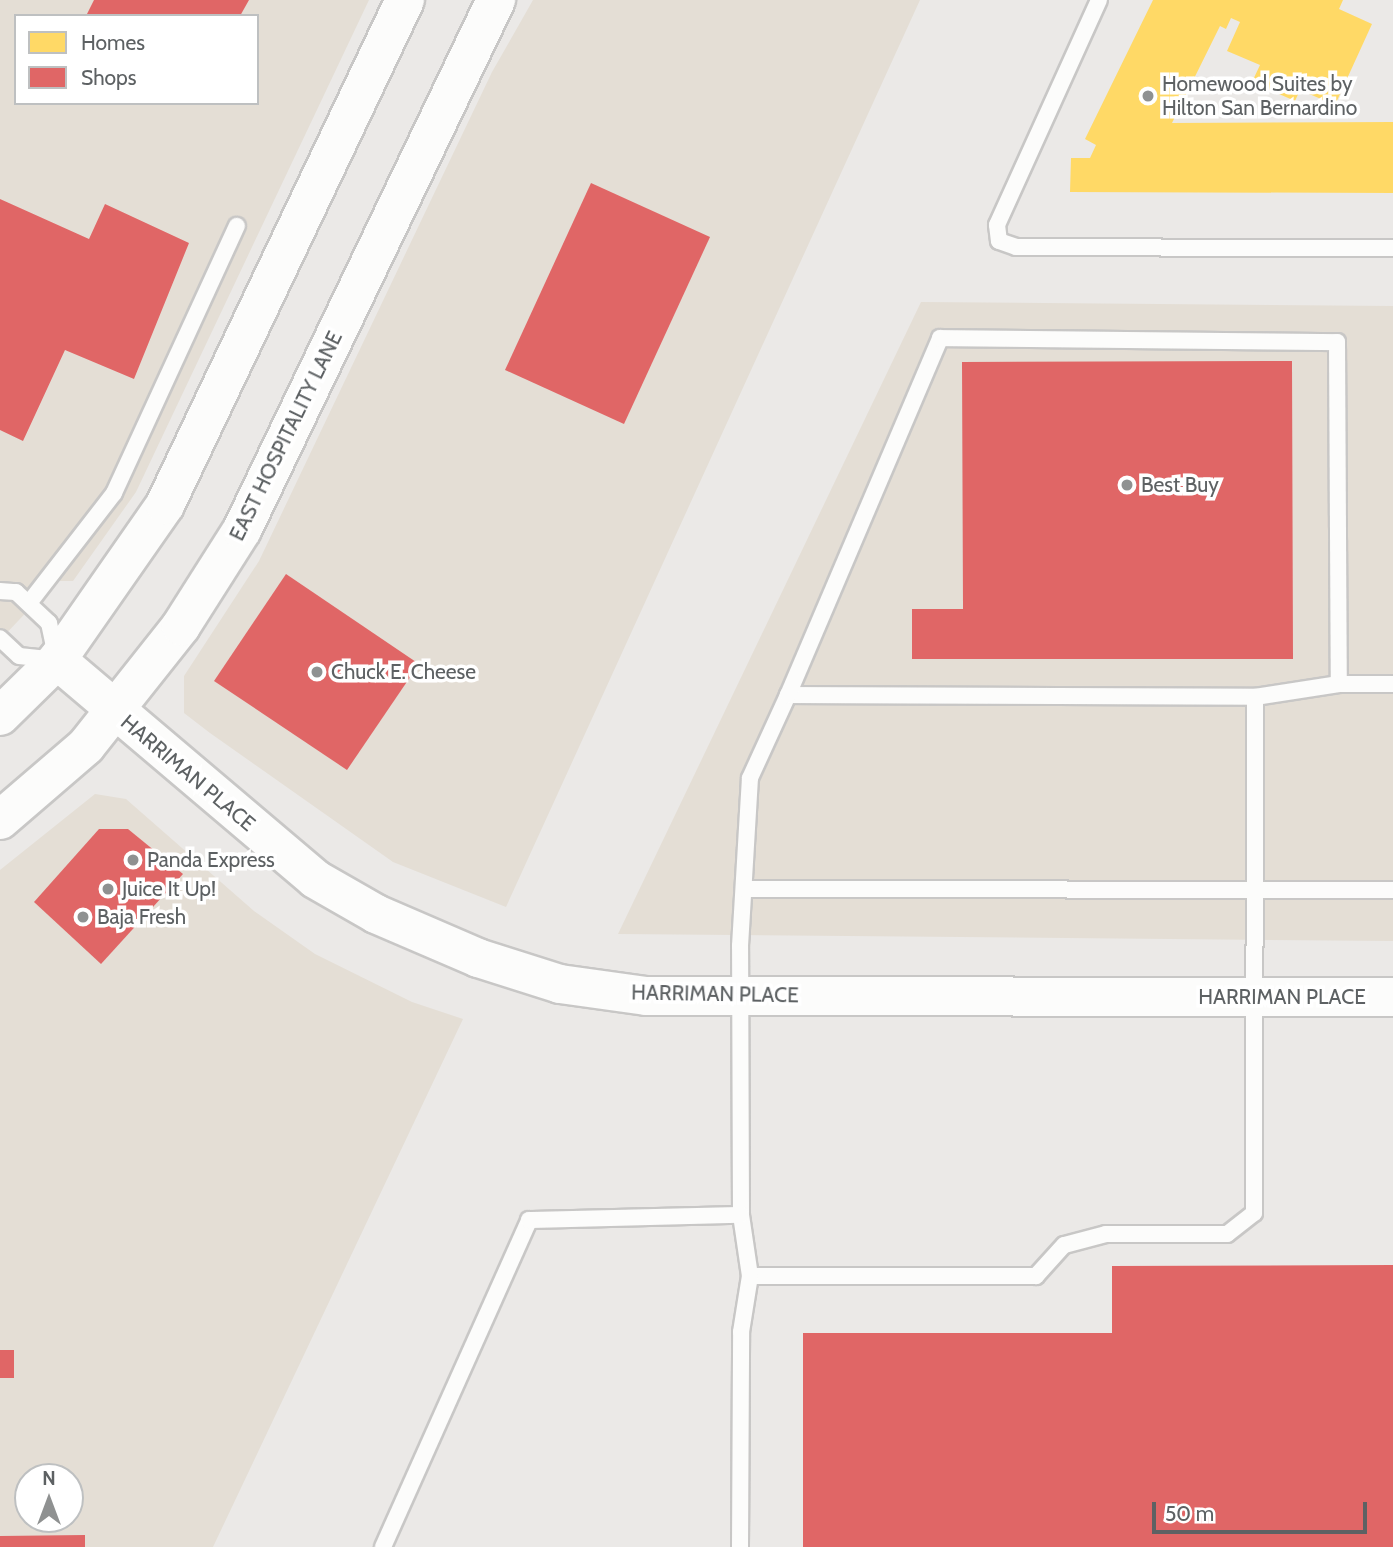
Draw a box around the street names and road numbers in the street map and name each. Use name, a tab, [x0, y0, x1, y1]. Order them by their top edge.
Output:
street label: EAST HOSPITALITY LANE	[224, 327, 348, 545]
street label: HARRIMAN PLACE	[116, 709, 260, 837]
street label: HARRIMAN PLACE	[631, 980, 799, 1008]
street label: HARRIMAN PLACE	[1198, 984, 1366, 1010]

